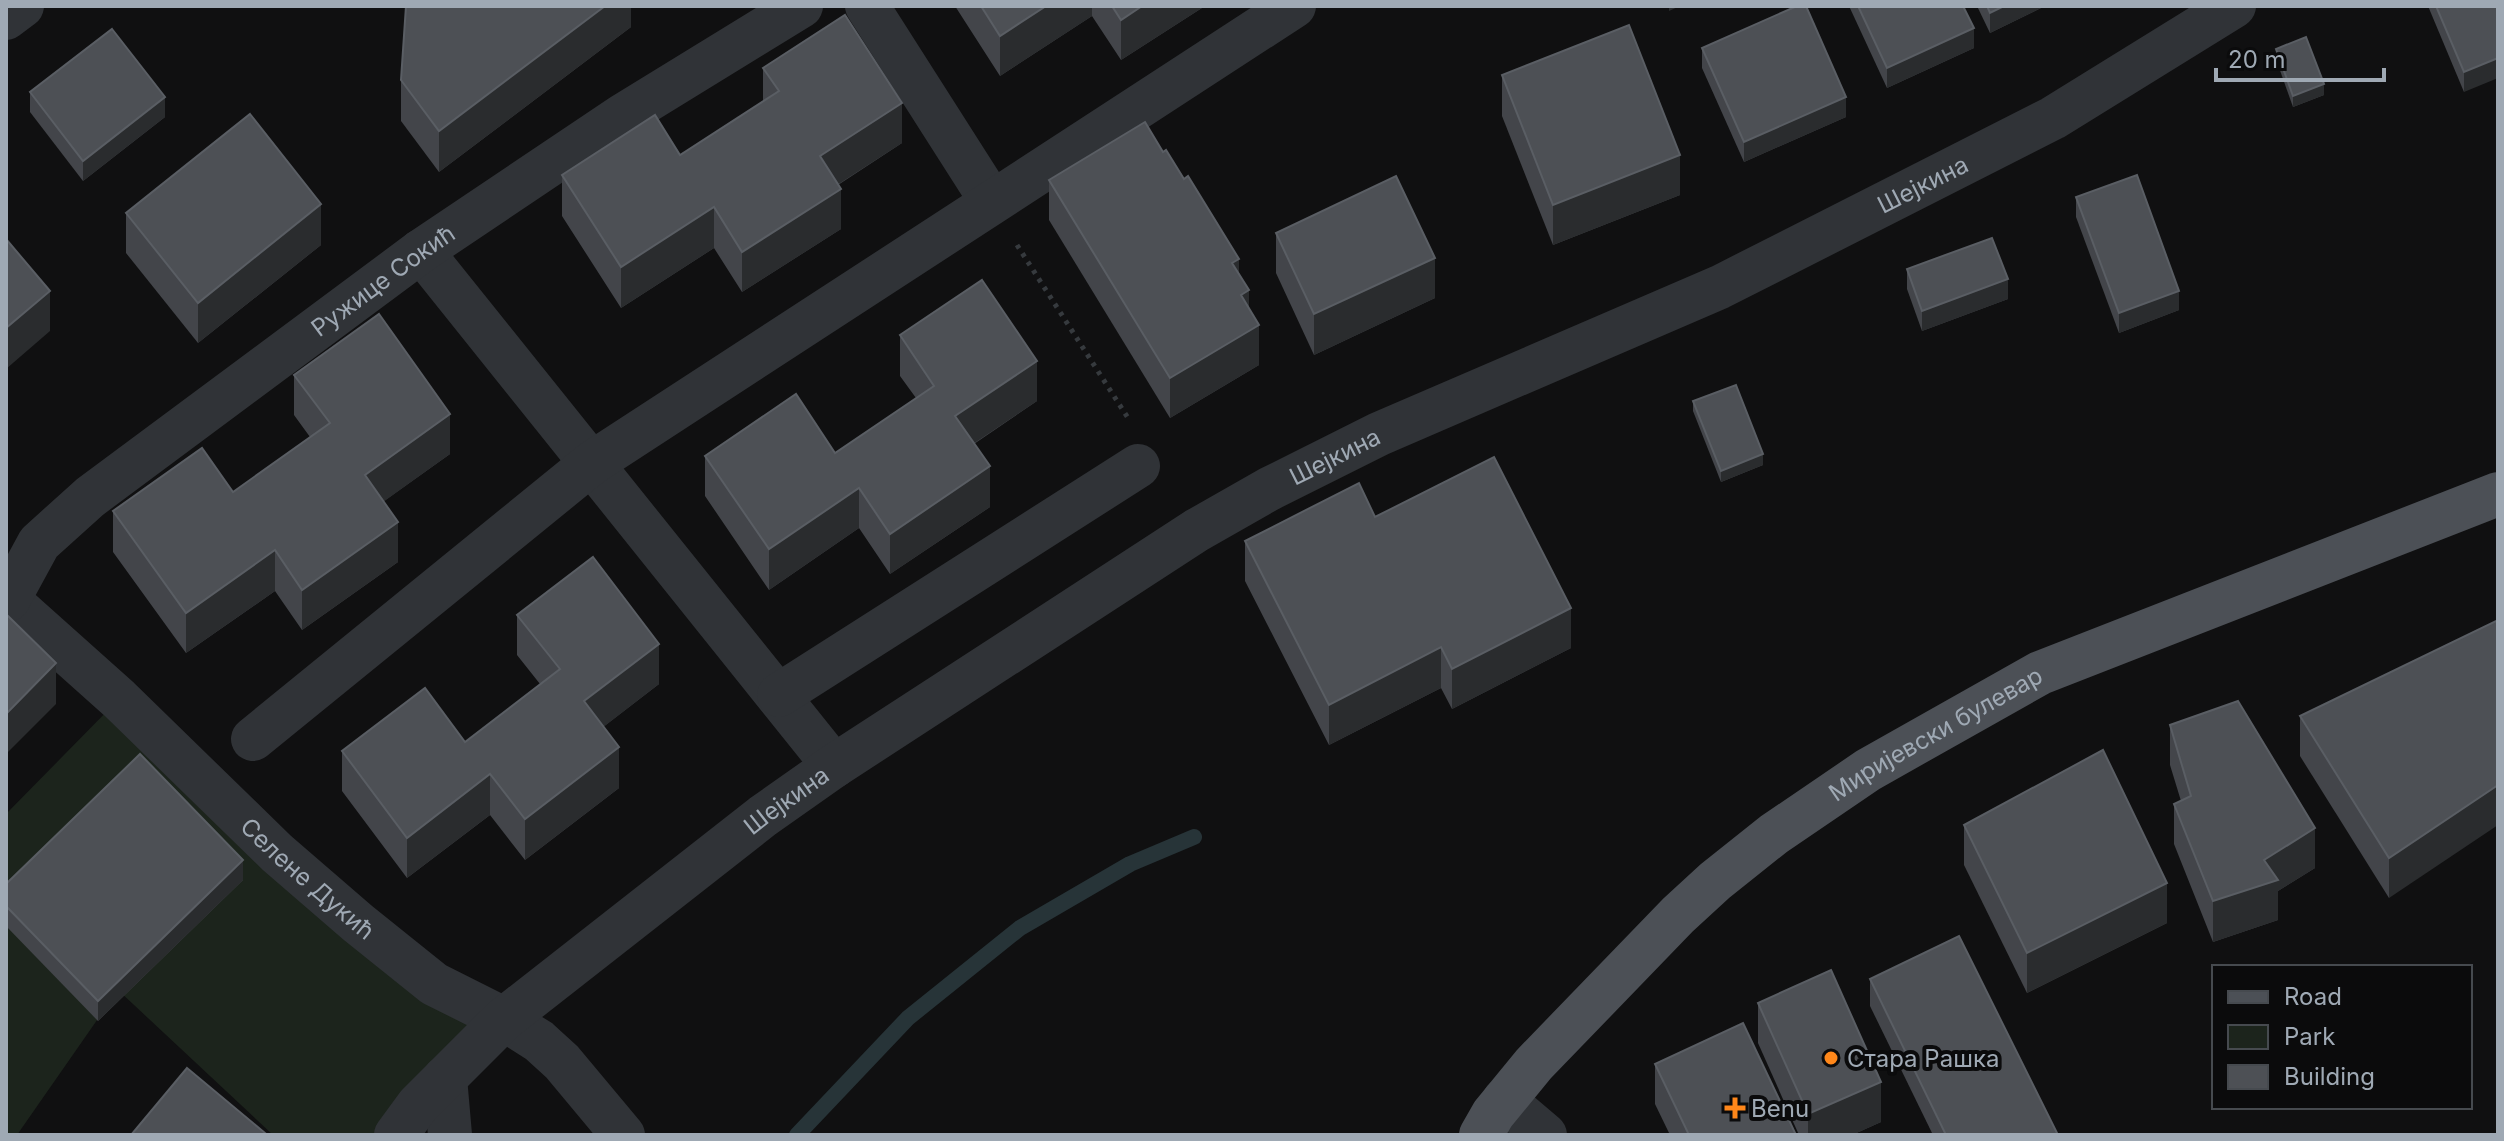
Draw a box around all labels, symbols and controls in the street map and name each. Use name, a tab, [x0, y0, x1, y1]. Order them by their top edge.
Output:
scale bar	[2216, 32, 2384, 82]
text: 20 m	[2228, 45, 2286, 74]
street label: Шејкина	[1872, 149, 1973, 219]
street label: Ружице Сокић	[305, 218, 460, 342]
street label: Шејкина	[1285, 421, 1385, 491]
street label: Миријевски булевар	[1823, 660, 2047, 807]
street label: Шејкина	[738, 760, 834, 840]
street label: Селене Дукић	[235, 811, 380, 945]
legend	[2212, 965, 2472, 1109]
text: Road	[2284, 982, 2342, 1011]
text: Park	[2284, 1022, 2335, 1051]
place label: Стара Рашка	[1847, 1044, 1999, 1073]
marker: Стара Рашка	[1822, 1049, 1840, 1067]
text: Building	[2284, 1062, 2375, 1091]
place label: Benu	[1751, 1094, 1809, 1123]
marker: Benu	[1726, 1099, 1744, 1117]

